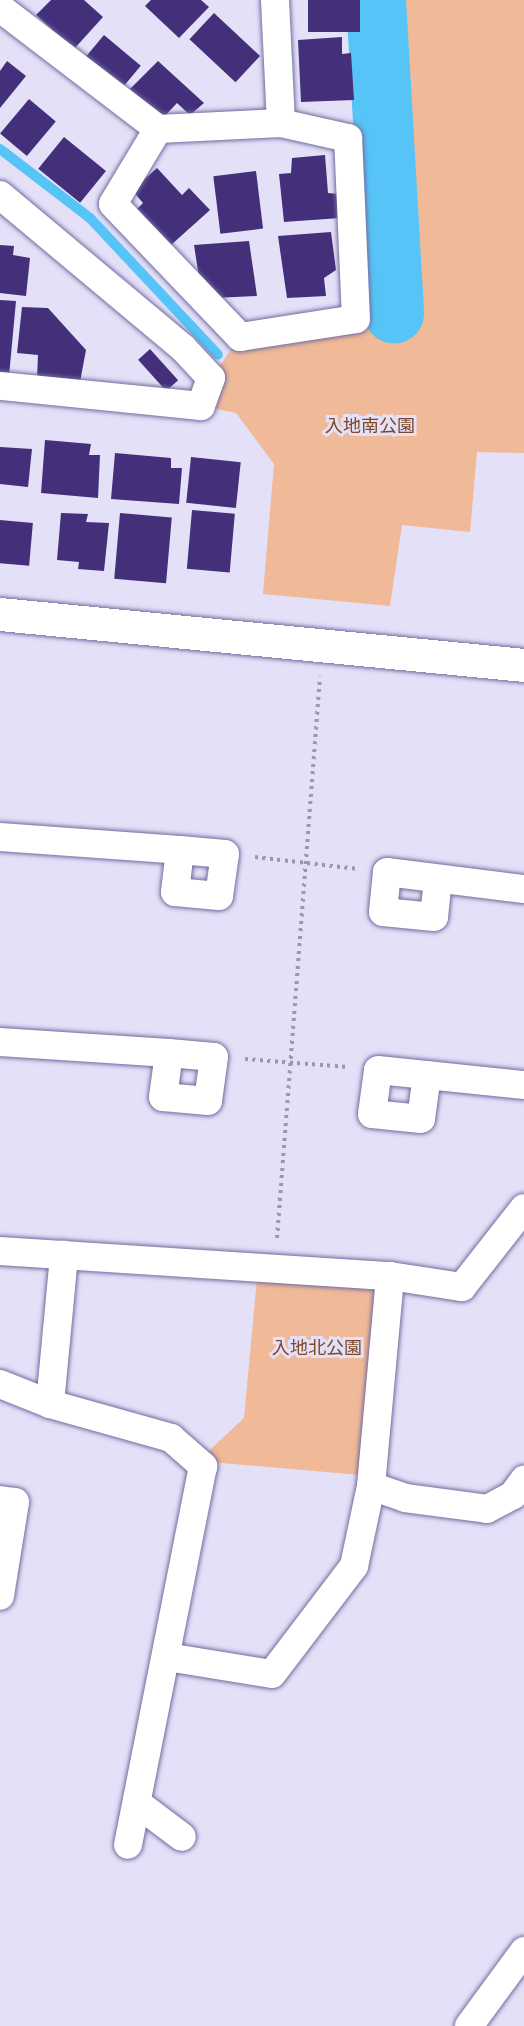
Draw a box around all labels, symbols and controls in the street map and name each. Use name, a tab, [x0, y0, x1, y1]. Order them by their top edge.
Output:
park label: 入地南公園	[325, 414, 415, 436]
park label: 入地北公園	[272, 1336, 362, 1358]

